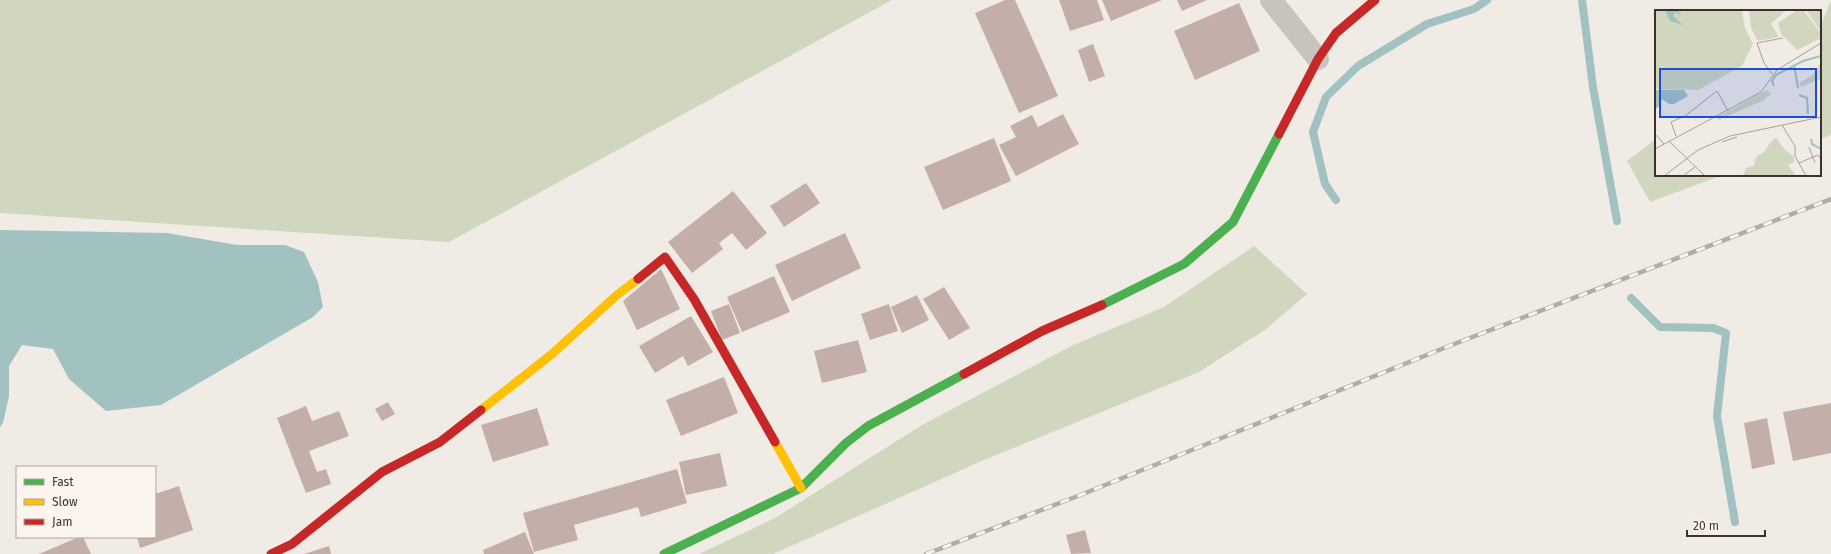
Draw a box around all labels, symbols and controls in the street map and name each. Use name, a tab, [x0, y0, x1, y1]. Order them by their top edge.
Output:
inset map	[1655, 10, 1821, 176]
legend	[16, 466, 156, 538]
text: Fast	[52, 475, 74, 489]
text: Slow	[52, 495, 78, 509]
scale bar	[1687, 512, 1765, 538]
text: Jam	[52, 515, 72, 529]
text: 20 m	[1693, 519, 1719, 533]

